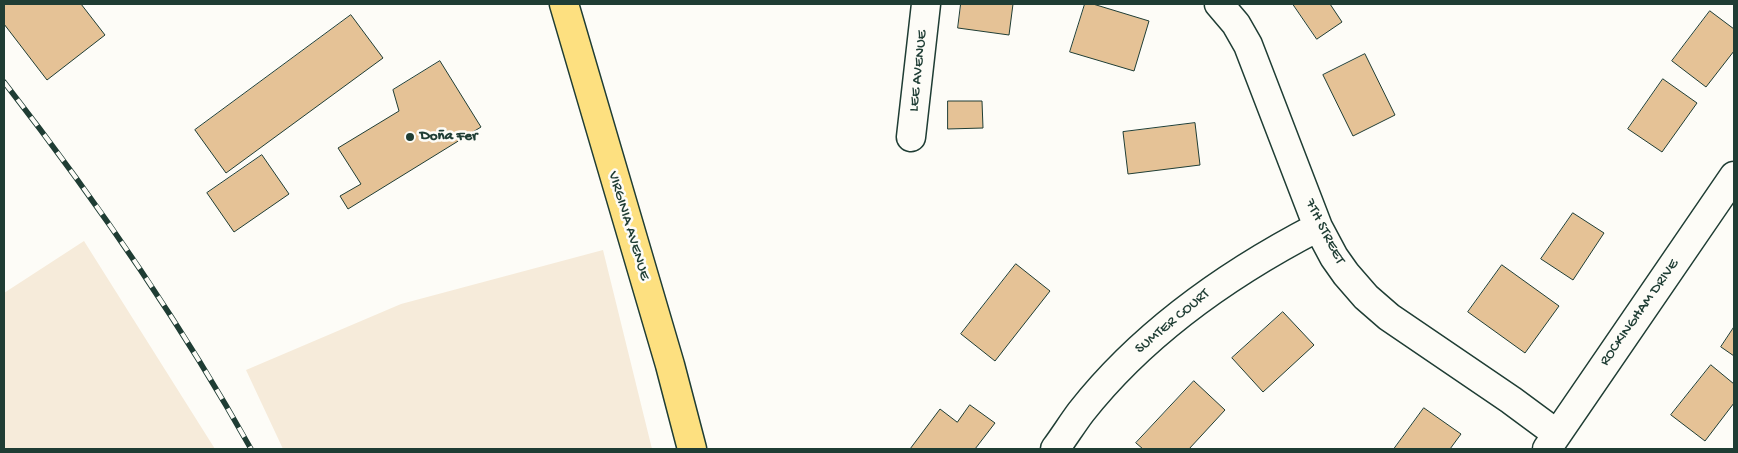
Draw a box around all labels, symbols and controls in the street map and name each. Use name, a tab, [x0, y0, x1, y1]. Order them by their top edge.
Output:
street label: LEE AVENUE	[906, 29, 932, 113]
place label: Doña Fer	[420, 128, 477, 146]
marker: Doña Fer	[404, 131, 416, 143]
street label: VIRGINIA AVENUE	[603, 169, 653, 283]
street label: 7TH STREET	[1300, 196, 1348, 268]
street label: ROCKINGHAM DRIVE	[1596, 256, 1684, 370]
street label: SUMTER COURT	[1132, 286, 1214, 358]

